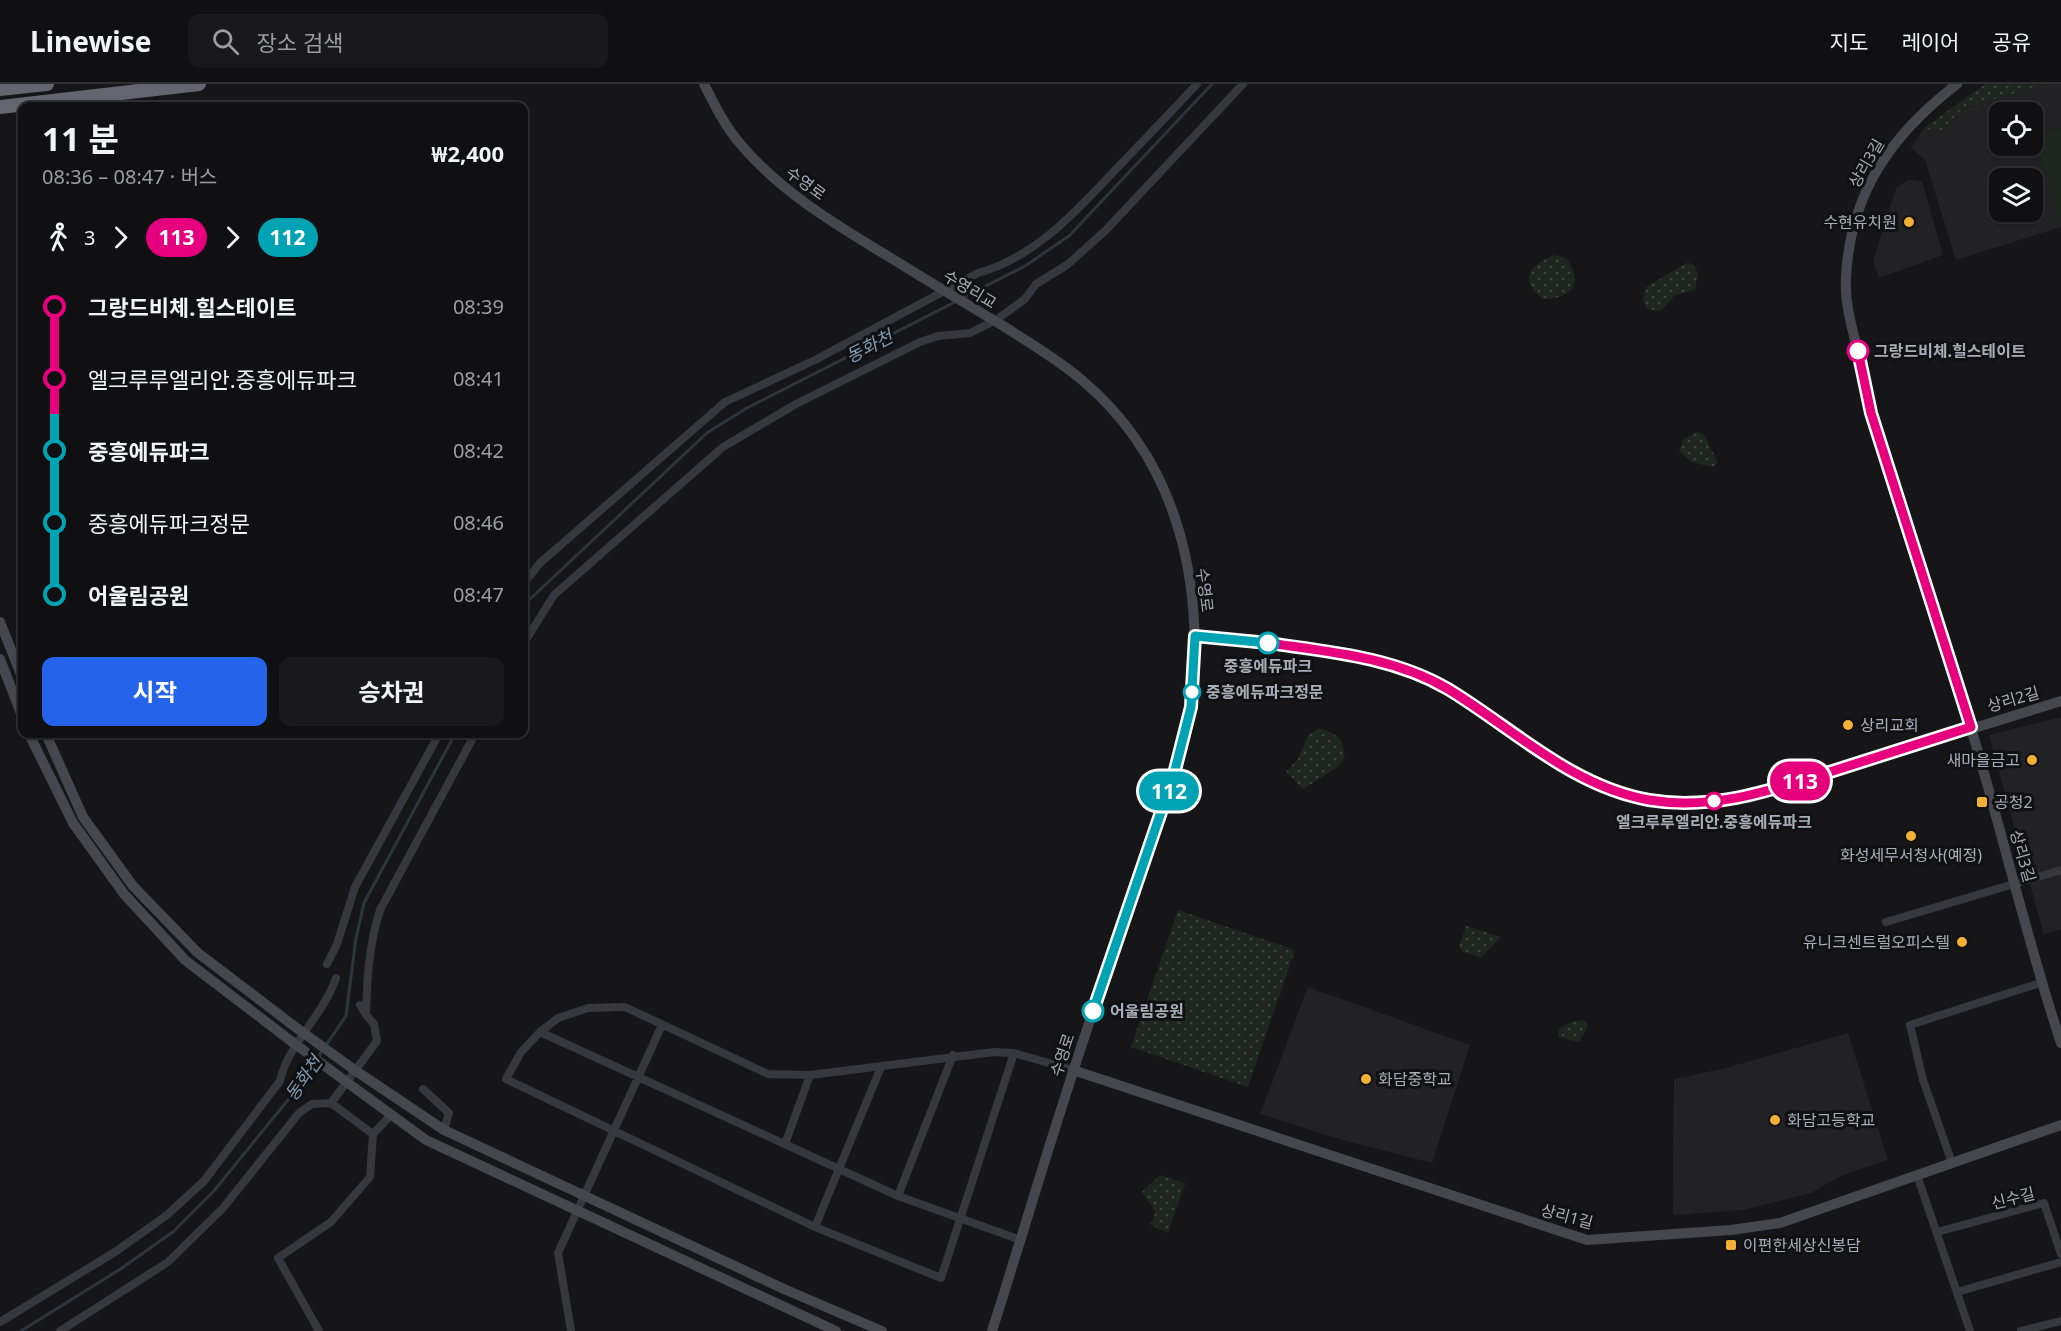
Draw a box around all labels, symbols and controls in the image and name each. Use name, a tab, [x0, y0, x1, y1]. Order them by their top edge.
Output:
search box	[188, 14, 608, 68]
text: Linewise	[30, 22, 152, 60]
icon: search	[209, 25, 242, 58]
text: 장소 검색	[257, 27, 343, 57]
text: 지도	[1830, 28, 1868, 56]
text: 레이어	[1901, 28, 1959, 56]
text: 공유	[1992, 28, 2031, 56]
map controls	[1989, 102, 2043, 222]
button: locate	[1989, 102, 2043, 156]
text: 11 분	[42, 116, 119, 161]
street label: 상리3길	[1843, 134, 1889, 192]
text: ₩2,400	[431, 138, 504, 168]
street label: 수영로	[782, 161, 831, 205]
text: 08:36 – 08:47 · 버스	[42, 163, 217, 190]
button: layers	[1989, 168, 2043, 222]
place label: 수현유치원	[1823, 211, 1897, 233]
marker: 수현유치원	[1902, 215, 1916, 229]
icon: walk	[42, 221, 75, 254]
icon: forward	[104, 221, 137, 254]
icon: forward	[216, 221, 249, 254]
text: 113	[158, 223, 195, 251]
text: 112	[270, 223, 306, 251]
text: 3	[84, 224, 95, 251]
street label: 수영리교	[939, 264, 1001, 314]
text: 그랑드비체.힐스테이트	[88, 292, 297, 322]
text: 08:39	[453, 293, 504, 320]
water label: 동화천	[841, 323, 899, 368]
marker: 그랑드비체.힐스테이트	[1847, 340, 1869, 362]
place label: 그랑드비체.힐스테이트	[1874, 340, 2026, 362]
text: 엘크루루엘리안.중흥에듀파크	[88, 364, 357, 394]
text: 08:41	[453, 365, 504, 392]
text: 중흥에듀파크	[88, 436, 209, 466]
text: 08:42	[453, 437, 504, 464]
text: 중흥에듀파크정문	[88, 508, 250, 538]
text: 08:46	[453, 509, 504, 536]
street label: 수영로	[1191, 567, 1219, 614]
text: 어울림공원	[88, 580, 189, 610]
text: 08:47	[453, 581, 504, 608]
marker: 중흥에듀파크	[1257, 632, 1279, 654]
place label: 중흥에듀파크	[1224, 655, 1312, 677]
button: 시작	[42, 657, 267, 726]
button: 승차권	[279, 657, 504, 726]
place label: 중흥에듀파크정문	[1206, 681, 1324, 703]
street label: 상리2길	[1984, 681, 2042, 717]
marker: 중흥에듀파크정문	[1183, 683, 1201, 701]
place label: 상리교회	[1860, 714, 1919, 736]
marker: 상리교회	[1841, 718, 1855, 732]
place label: 새마을금고	[1946, 749, 2020, 771]
marker: 새마을금고	[2025, 753, 2039, 767]
line badge: 113	[1766, 762, 1834, 800]
text: 113	[1782, 767, 1818, 795]
line badge: 112	[1134, 772, 1204, 810]
text: 112	[1151, 777, 1187, 805]
place label: 공청2	[1994, 791, 2033, 813]
marker: 엘크루루엘리안.중흥에듀파크	[1705, 792, 1723, 810]
marker: 공청2	[1975, 795, 1989, 809]
place label: 엘크루루엘리안.중흥에듀파크	[1616, 811, 1812, 833]
street label: 상리3길	[2005, 827, 2041, 885]
marker: 화성세무서청사(예정)	[1904, 829, 1918, 843]
place label: 화성세무서청사(예정)	[1840, 844, 1982, 866]
place label: 유니크센트럴오피스텔	[1803, 931, 1950, 953]
marker: 유니크센트럴오피스텔	[1955, 935, 1969, 949]
marker: 어울림공원	[1082, 1000, 1104, 1022]
place label: 어울림공원	[1110, 1000, 1184, 1022]
street label: 수영로	[1045, 1030, 1079, 1079]
water label: 동화천	[279, 1049, 328, 1105]
place label: 화담중학교	[1378, 1068, 1452, 1090]
marker: 화담중학교	[1359, 1072, 1373, 1086]
place label: 화담고등학교	[1787, 1109, 1875, 1131]
marker: 화담고등학교	[1768, 1113, 1782, 1127]
street label: 신수길	[1989, 1182, 2037, 1214]
street label: 상리1길	[1538, 1198, 1596, 1234]
place label: 이편한세상신봉담	[1743, 1234, 1861, 1256]
marker: 이편한세상신봉담	[1724, 1238, 1738, 1252]

